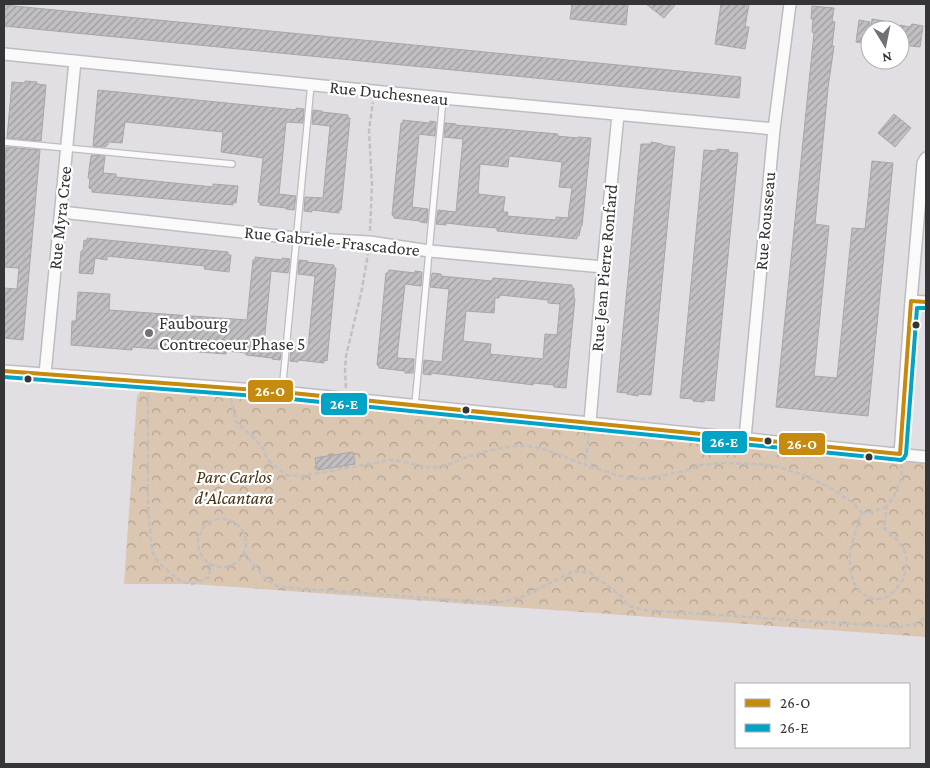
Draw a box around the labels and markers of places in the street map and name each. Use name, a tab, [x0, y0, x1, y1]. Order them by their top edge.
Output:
place label: Faubourg Contrecoeur Phase 5	[159, 313, 305, 354]
unlabelled marker	[911, 320, 921, 330]
marker: Faubourg Contrecoeur Phase 5	[143, 327, 155, 339]
unlabelled marker	[23, 374, 33, 384]
unlabelled marker	[461, 405, 471, 415]
unlabelled marker	[763, 436, 773, 446]
unlabelled marker	[864, 452, 874, 462]

